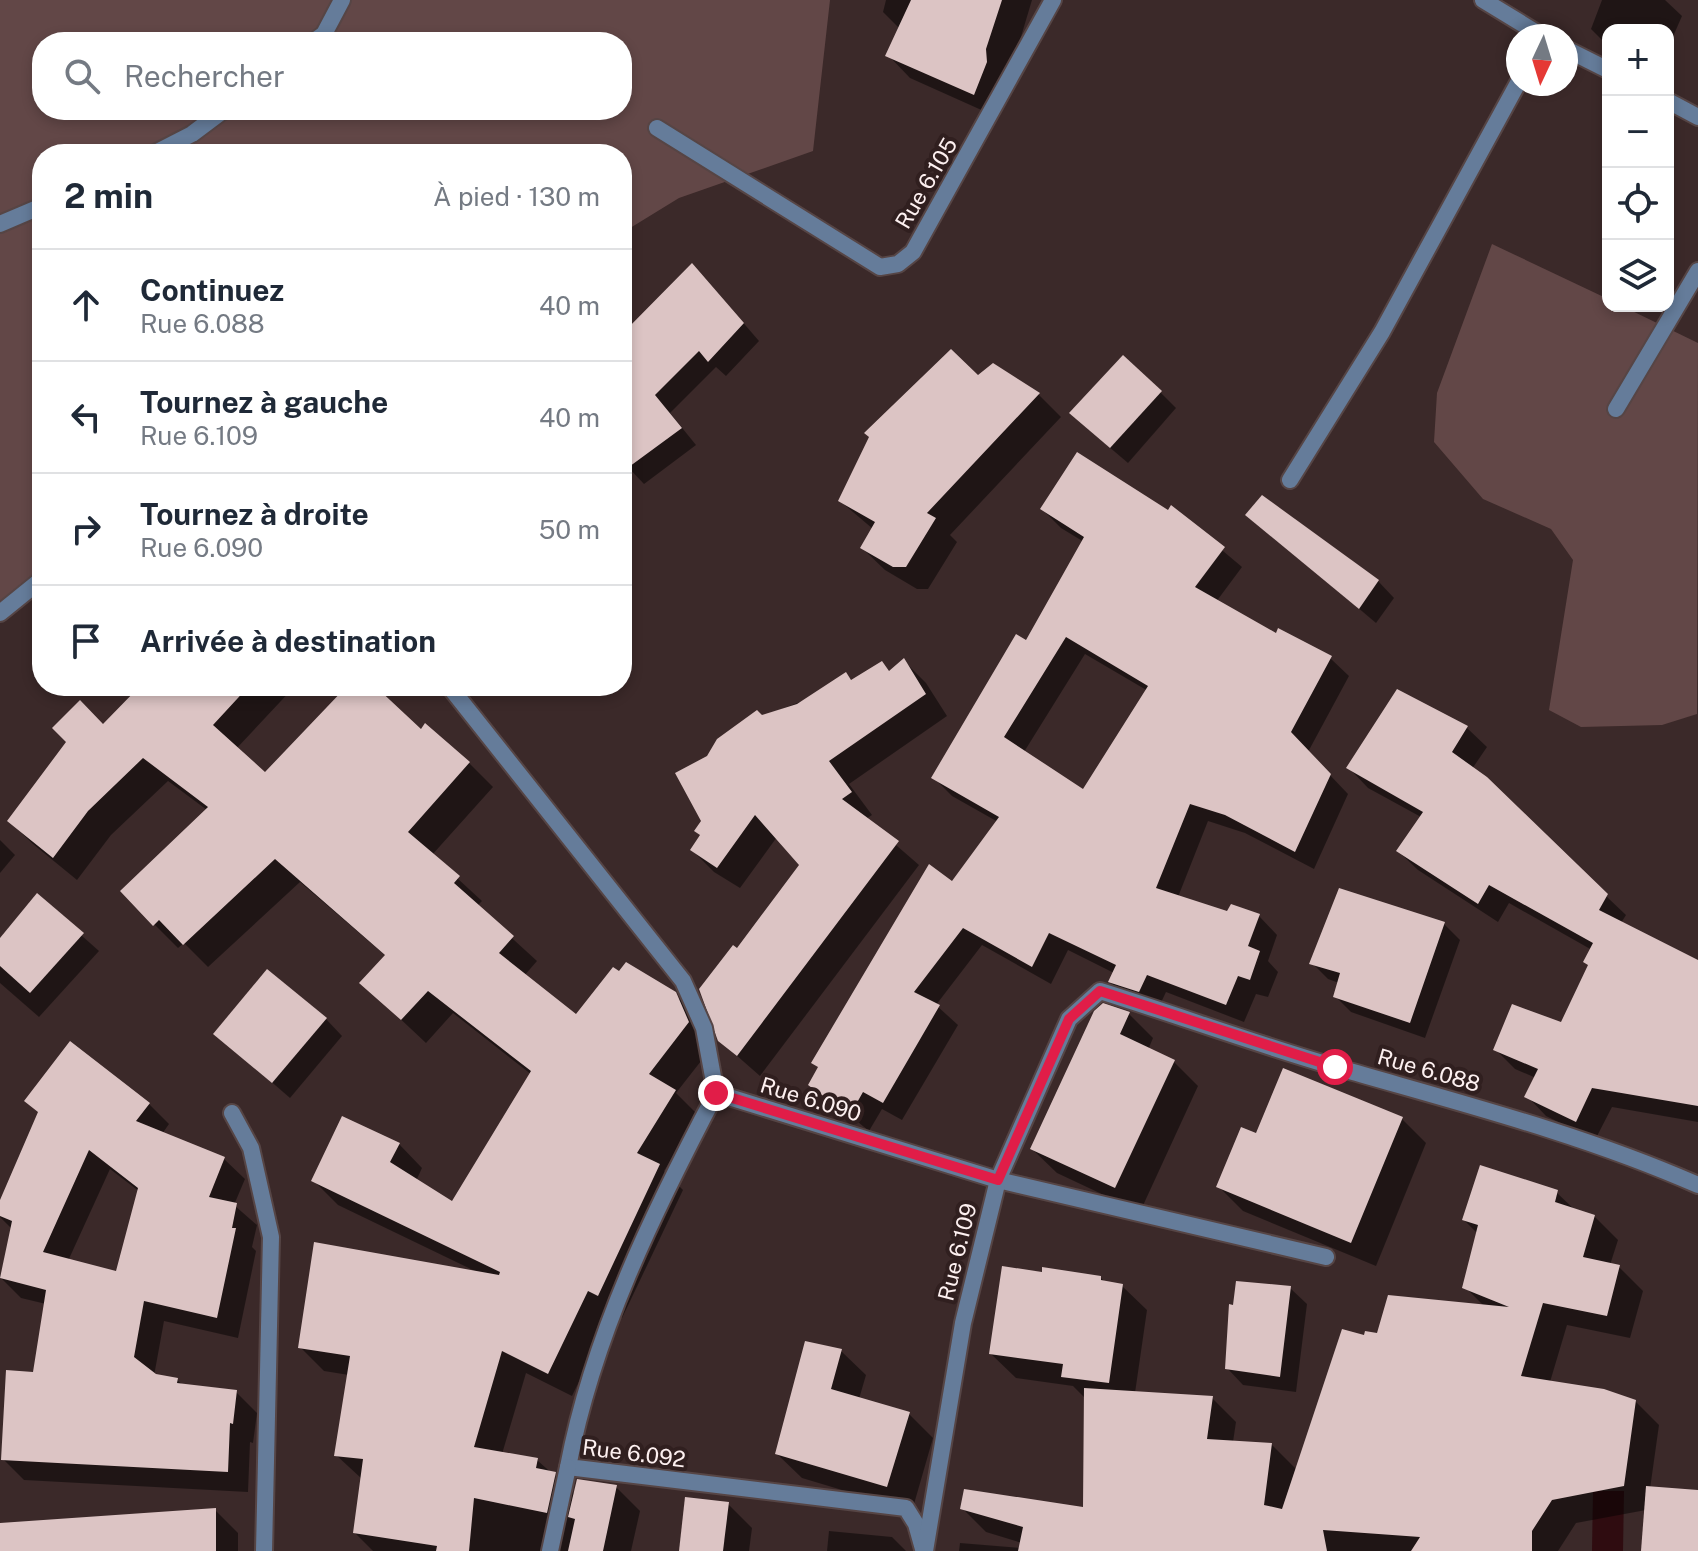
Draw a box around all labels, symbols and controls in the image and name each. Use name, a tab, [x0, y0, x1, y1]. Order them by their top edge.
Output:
north arrow	[1506, 24, 1578, 96]
map controls	[1602, 24, 1674, 312]
button: +	[1602, 24, 1674, 96]
search box	[32, 32, 632, 120]
icon: search	[60, 54, 104, 98]
text: Rechercher	[124, 58, 285, 94]
button: −	[1602, 96, 1674, 168]
street label: Rue 6.105	[890, 133, 962, 233]
button: locate	[1602, 168, 1674, 240]
text: 2 min	[64, 176, 153, 216]
text: À pied · 130 m	[433, 181, 600, 212]
button: layers	[1602, 240, 1674, 312]
text: Continuez	[140, 272, 284, 308]
icon: ahead	[64, 283, 108, 327]
text: 40 m	[539, 290, 600, 321]
text: Rue 6.088	[140, 308, 265, 339]
text: Tournez à gauche	[140, 384, 388, 420]
icon: left	[64, 395, 108, 439]
text: 40 m	[539, 402, 600, 433]
text: Rue 6.109	[140, 420, 258, 451]
text: Tournez à droite	[140, 496, 369, 532]
icon: right	[64, 507, 108, 551]
text: 50 m	[539, 514, 600, 545]
text: Rue 6.090	[140, 532, 263, 563]
icon: arrive	[64, 619, 108, 663]
text: Arrivée à destination	[140, 623, 436, 659]
street label: Rue 6.088	[1375, 1043, 1483, 1097]
route start	[1317, 1049, 1353, 1085]
street label: Rue 6.090	[757, 1071, 865, 1127]
route end	[698, 1075, 734, 1111]
street label: Rue 6.109	[932, 1200, 982, 1304]
street label: Rue 6.092	[581, 1434, 687, 1472]

